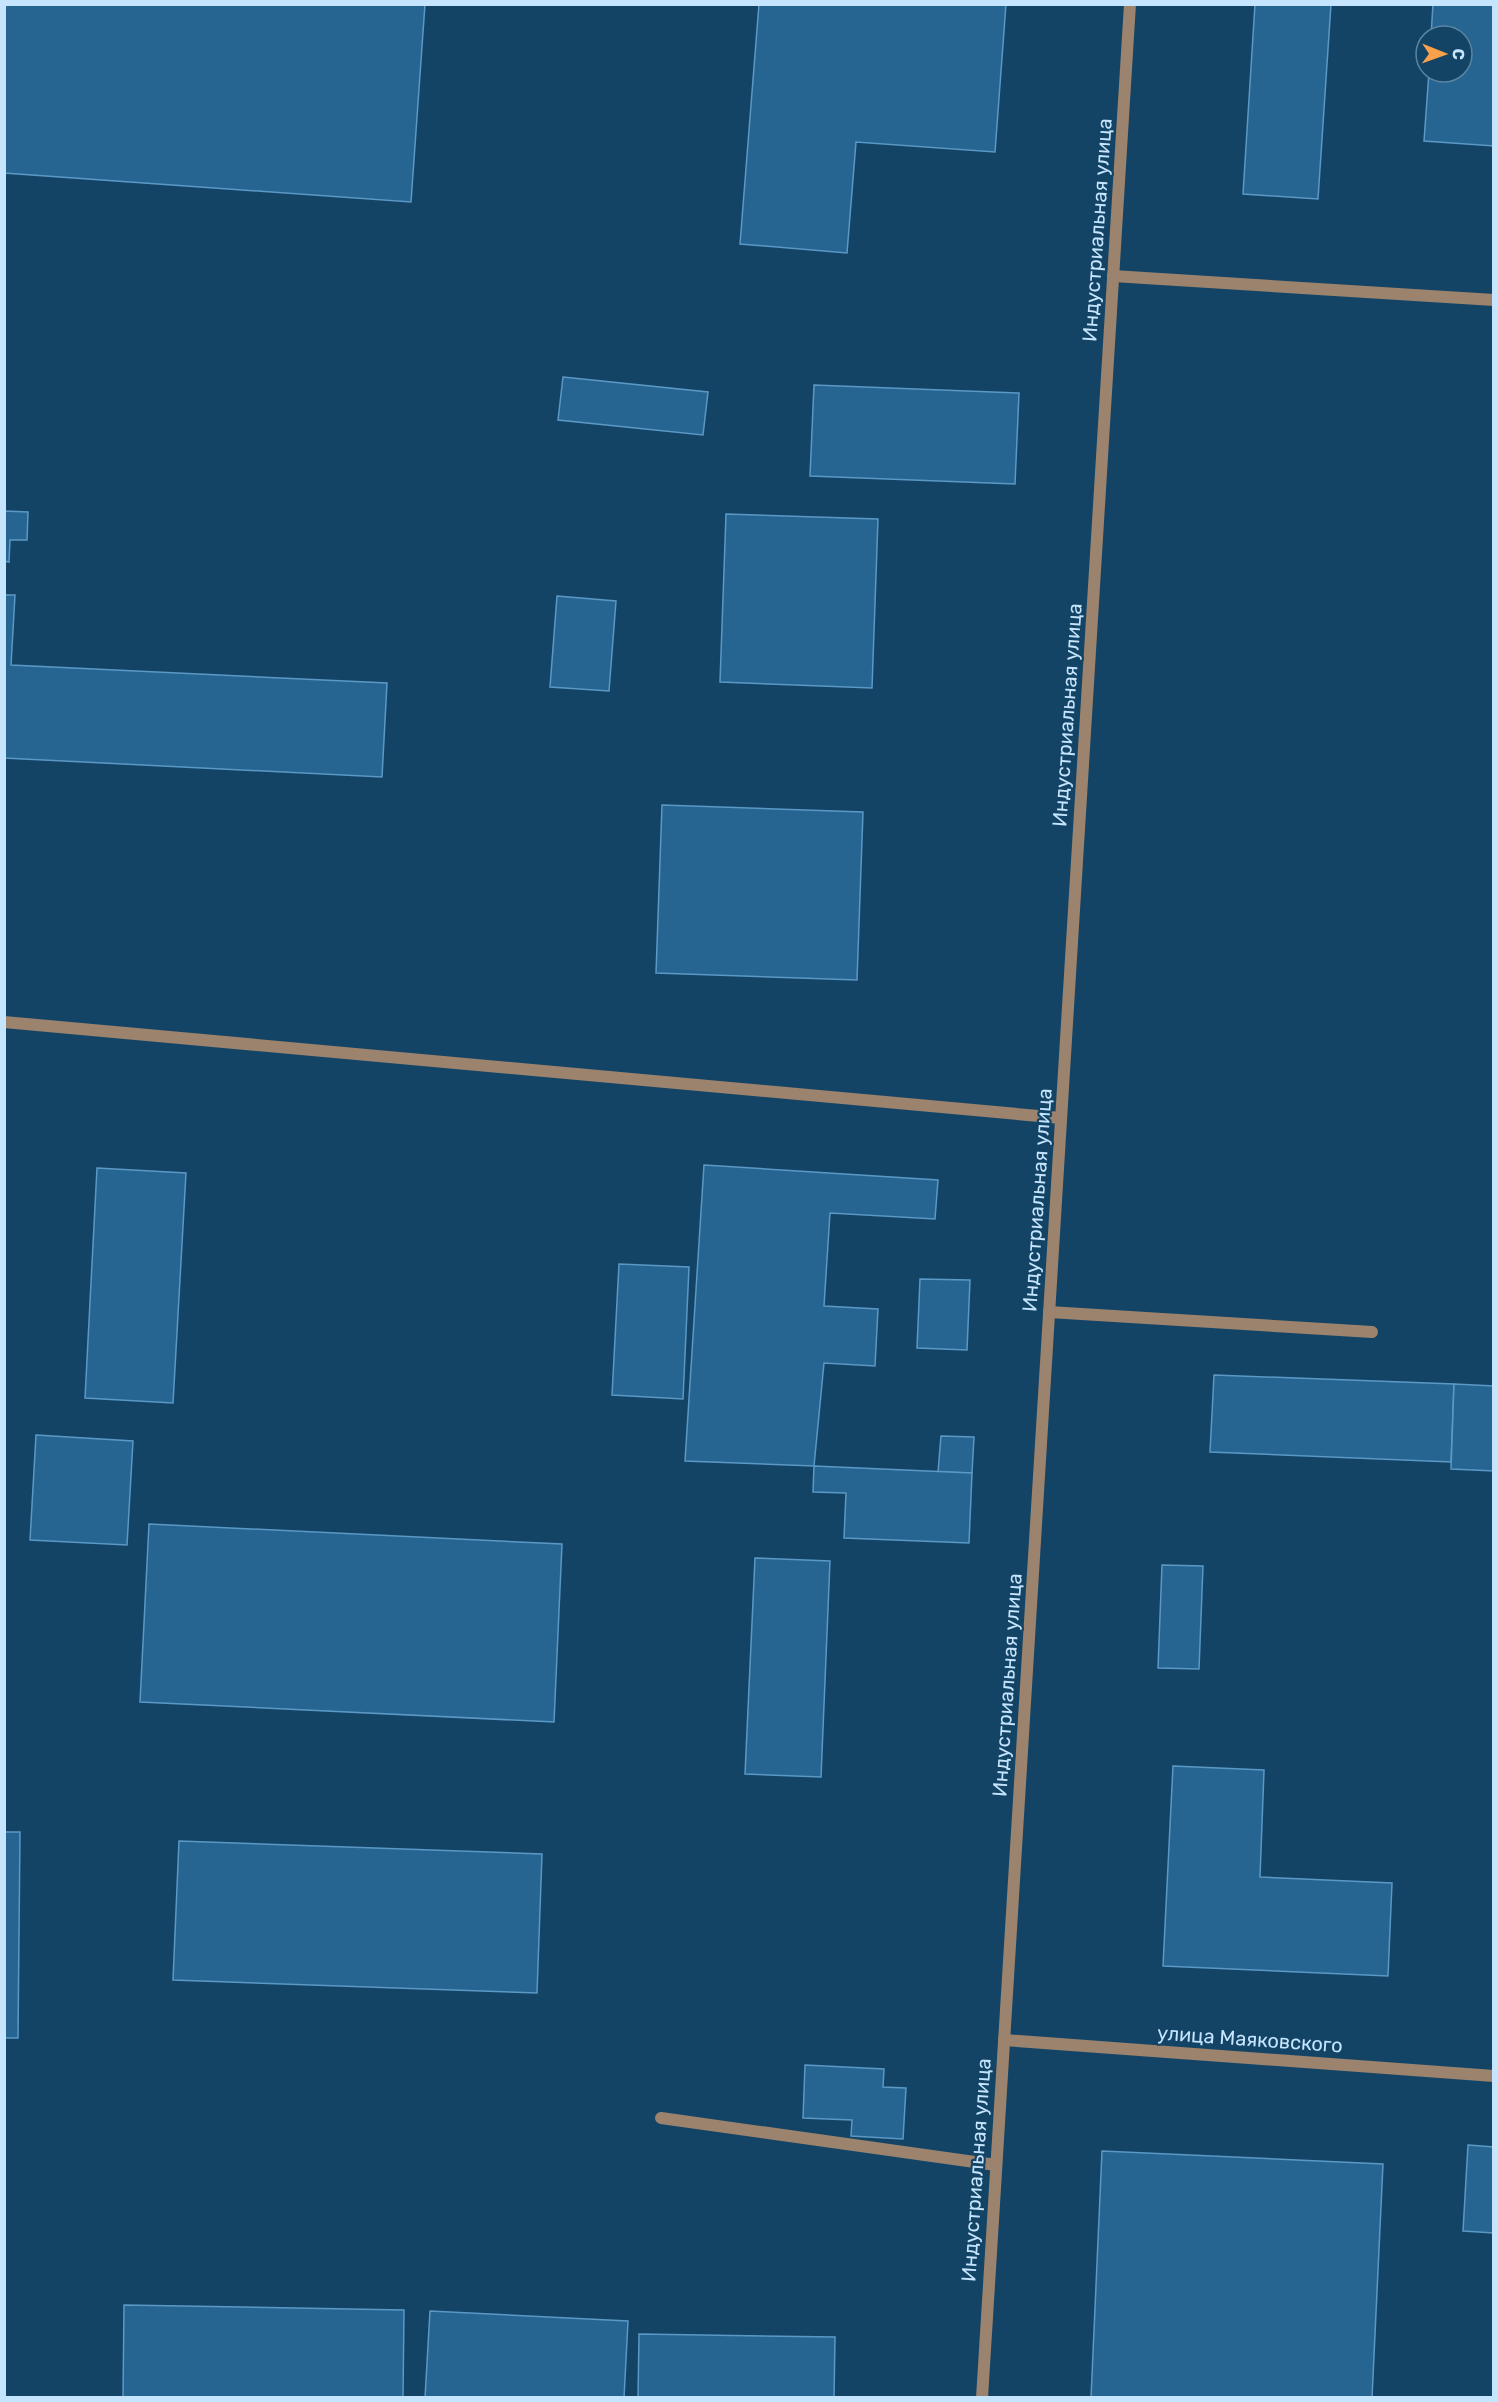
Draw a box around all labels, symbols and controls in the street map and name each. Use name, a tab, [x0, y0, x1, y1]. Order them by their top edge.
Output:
north arrow	[1414, 24, 1474, 84]
text: С	[1449, 48, 1468, 60]
street label: Индустриальная улица	[1077, 117, 1117, 343]
street label: Индустриальная улица	[1047, 602, 1087, 828]
street label: Индустриальная улица	[1017, 1087, 1057, 1313]
street label: Индустриальная улица	[987, 1572, 1027, 1798]
street label: улица Маяковского	[1156, 2021, 1344, 2057]
street label: Индустриальная улица	[956, 2057, 996, 2283]

